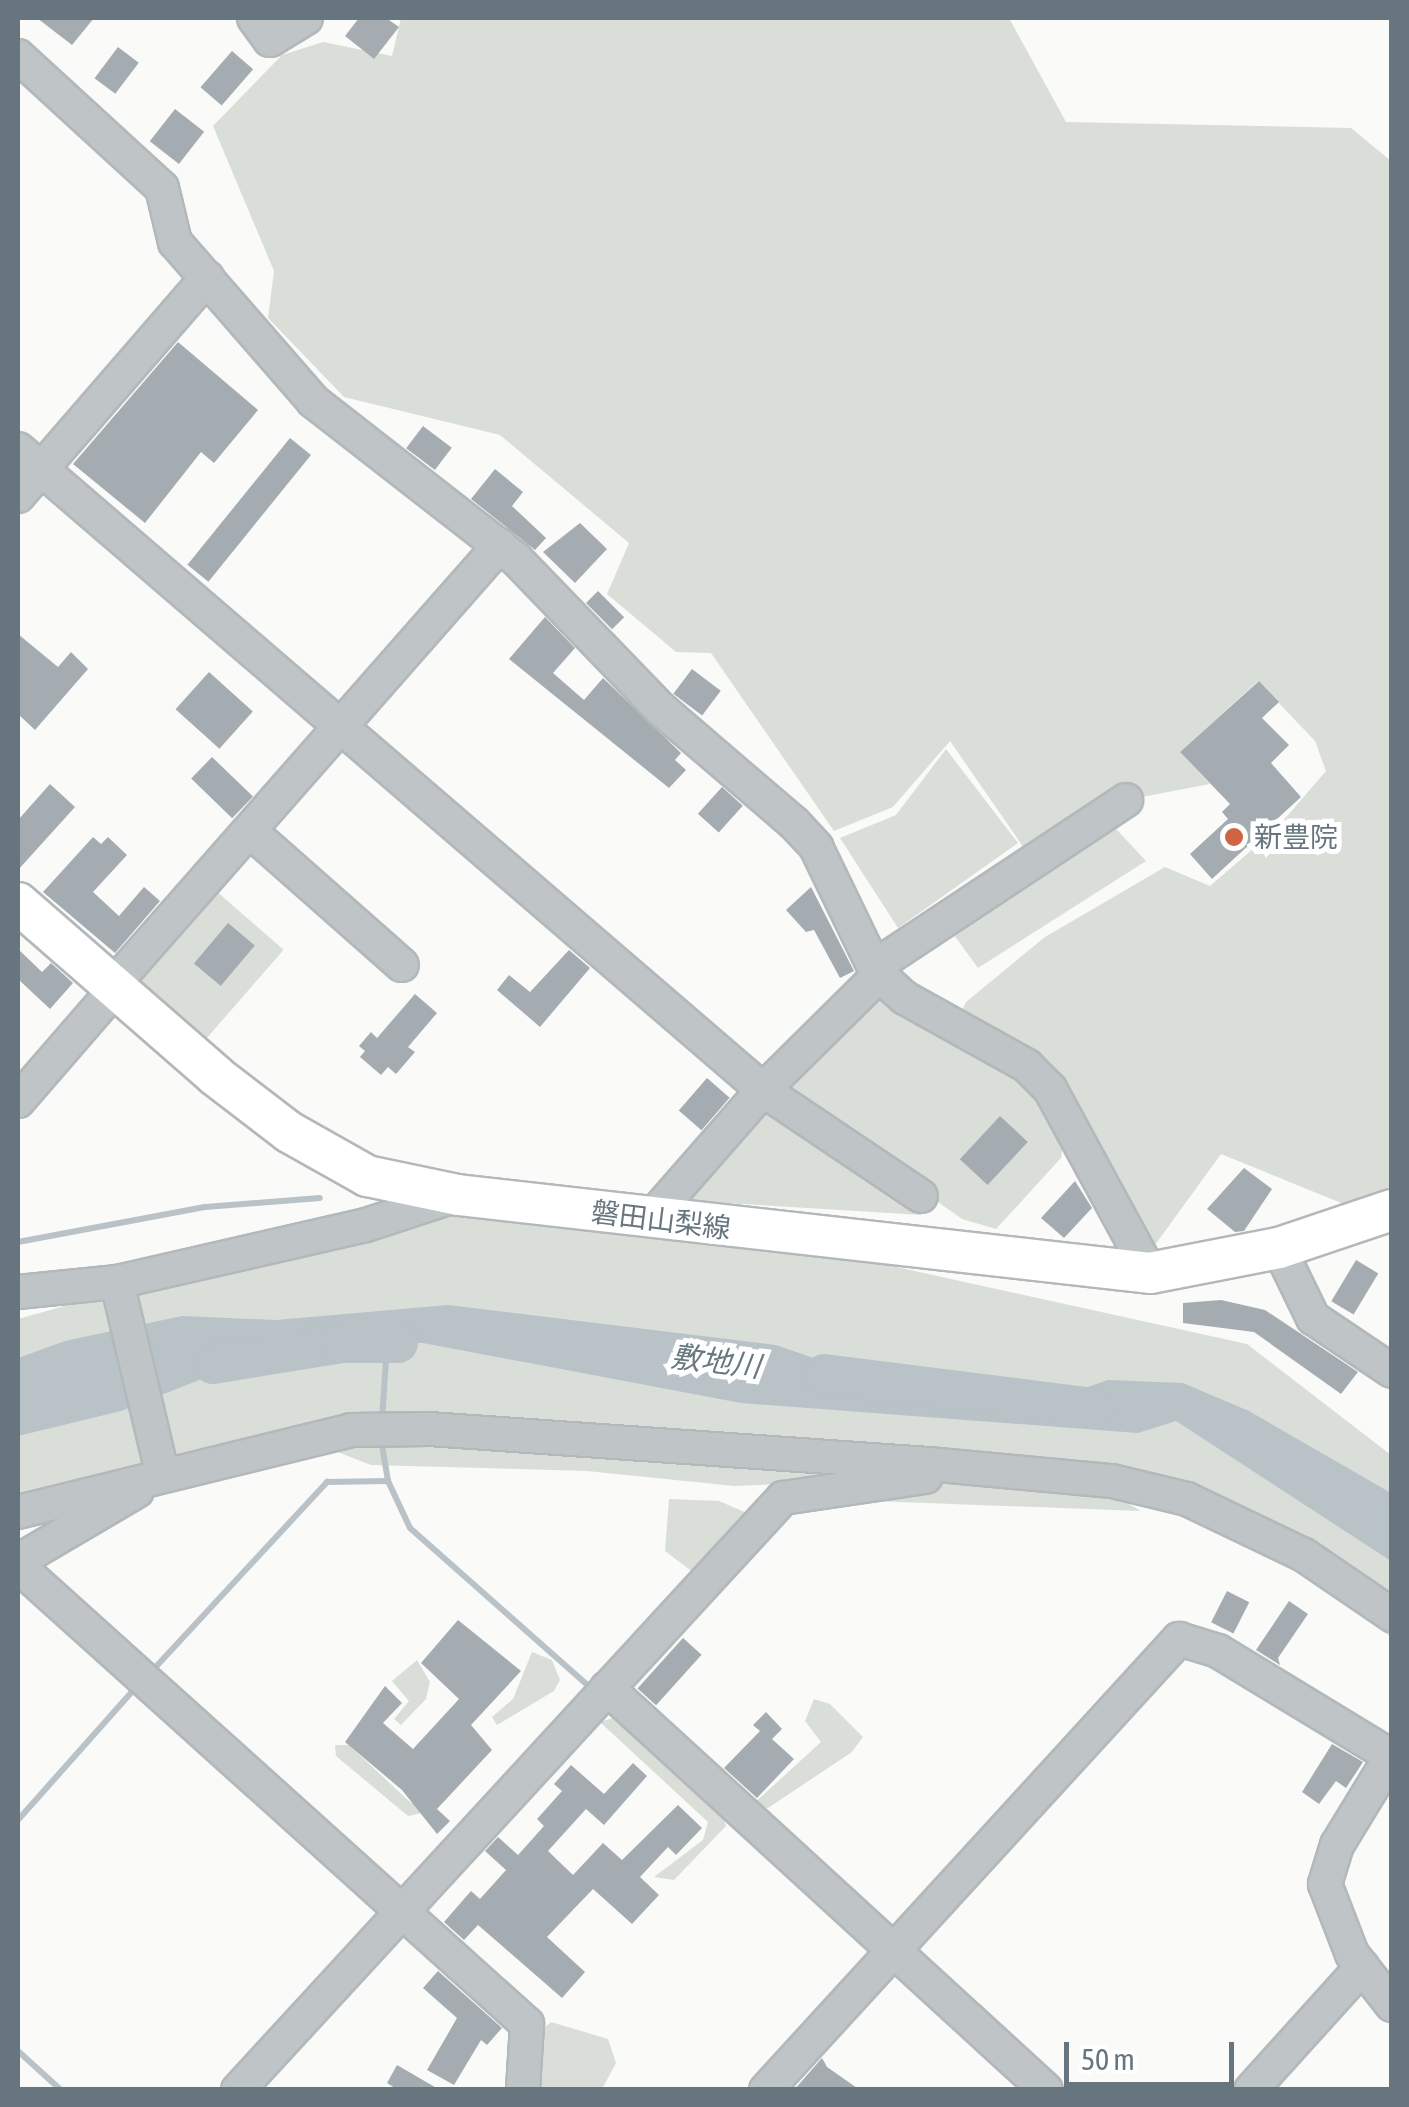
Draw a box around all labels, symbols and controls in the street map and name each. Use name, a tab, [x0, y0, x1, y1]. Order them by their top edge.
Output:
place label: 新豊院	[1254, 820, 1338, 854]
marker: 新豊院	[1223, 826, 1245, 848]
street label: 磐田山梨線	[589, 1195, 733, 1245]
water label: 敷地川	[669, 1338, 763, 1384]
scale bar	[1069, 2022, 1239, 2084]
text: 50 m	[1081, 2042, 1135, 2076]

